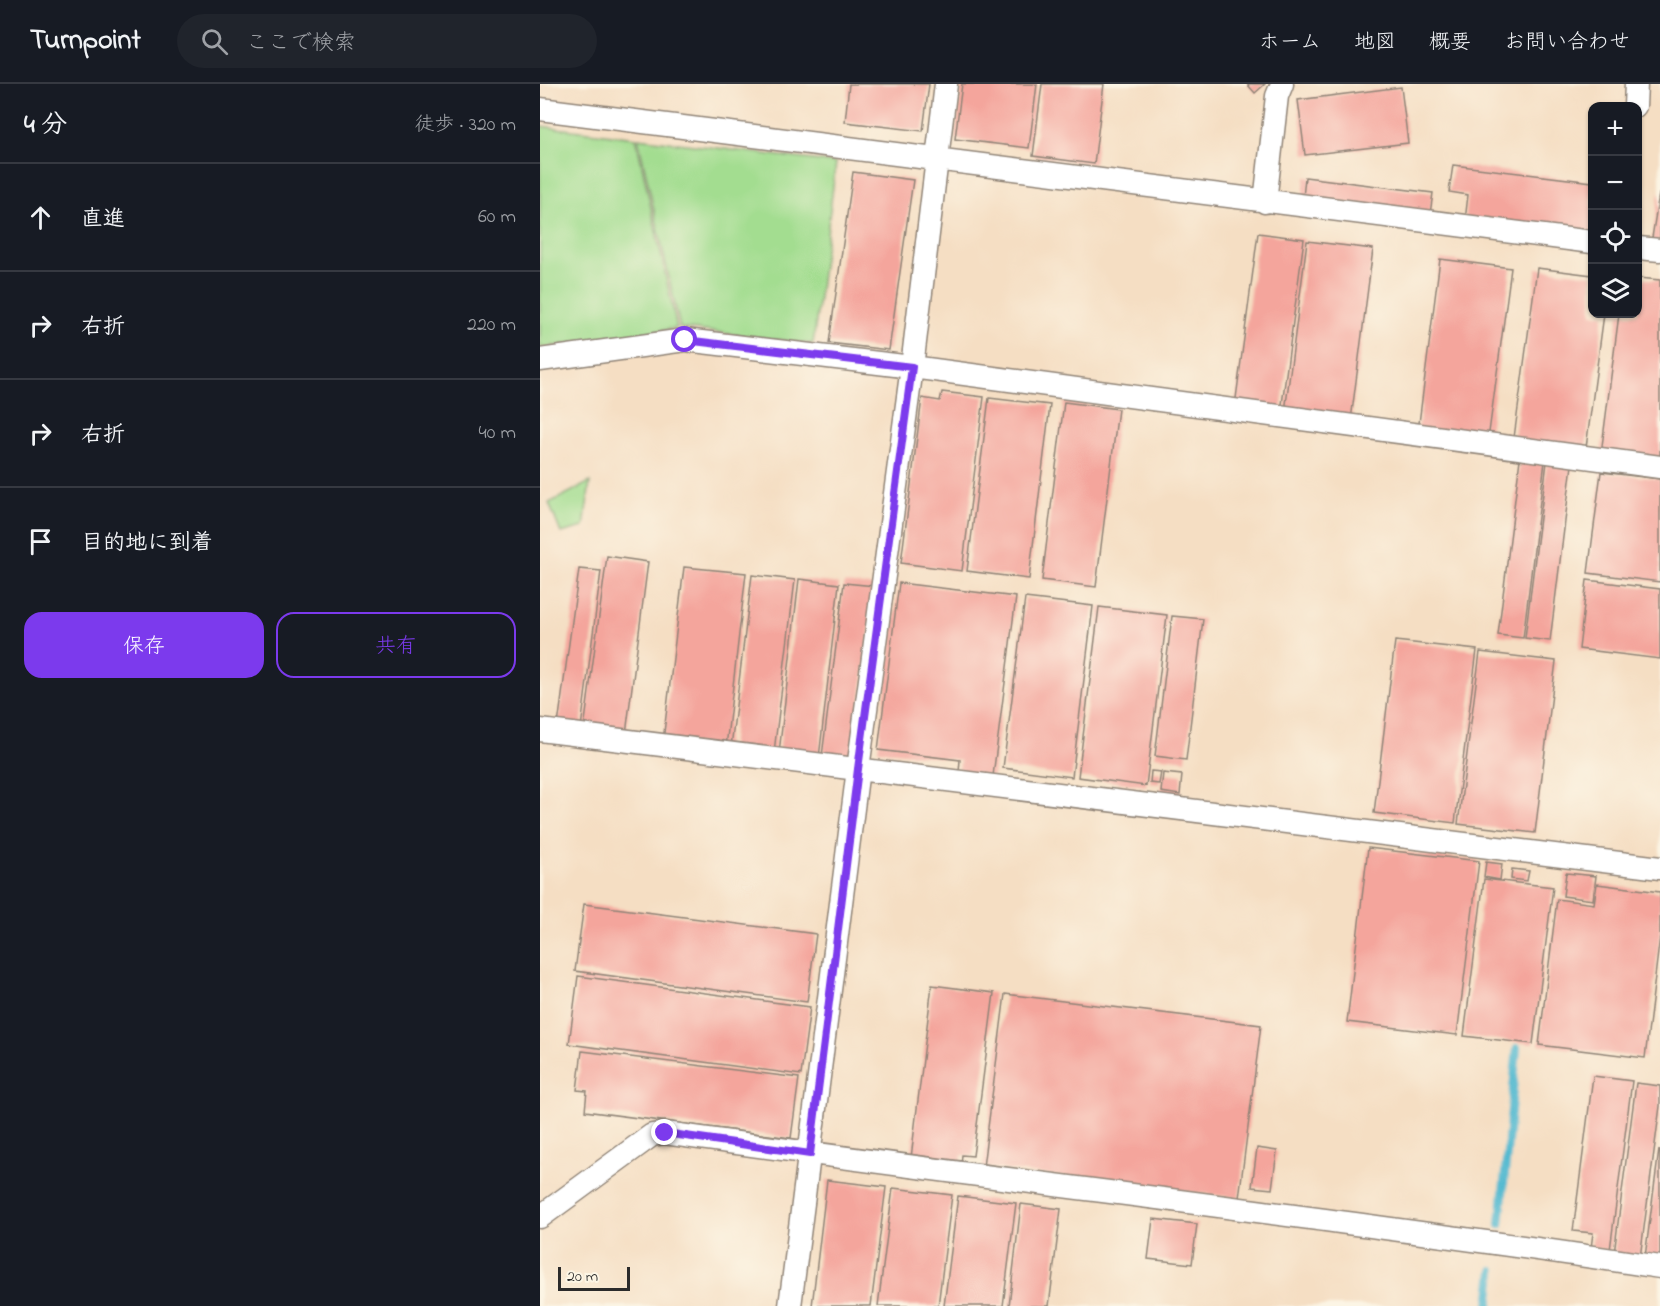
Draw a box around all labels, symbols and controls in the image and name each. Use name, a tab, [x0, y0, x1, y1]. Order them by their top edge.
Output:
search box	[177, 14, 597, 68]
text: Turnpoint	[30, 21, 141, 62]
icon: search	[198, 25, 231, 58]
text: ここで検索	[246, 28, 356, 60]
text: ホーム	[1259, 28, 1321, 58]
text: 地図	[1354, 28, 1396, 58]
text: 概要	[1429, 28, 1471, 58]
text: お問い合わせ	[1504, 28, 1630, 58]
map controls	[1588, 102, 1642, 318]
button: +	[1588, 102, 1642, 156]
text: 4 分	[24, 107, 67, 145]
text: 徒歩 · 320 m	[414, 111, 516, 140]
button: −	[1588, 156, 1642, 210]
icon: ahead	[24, 201, 57, 234]
text: 60 m	[478, 203, 516, 232]
text: 直進	[81, 204, 125, 236]
button: locate	[1588, 210, 1642, 264]
button: layers	[1588, 264, 1642, 318]
icon: right	[24, 309, 57, 342]
text: 220 m	[467, 311, 516, 340]
text: 右折	[81, 312, 125, 344]
route start	[671, 326, 697, 352]
icon: right	[24, 417, 57, 450]
text: 40 m	[479, 419, 516, 448]
text: 右折	[81, 420, 125, 452]
icon: arrive	[24, 525, 57, 558]
text: 目的地に到着	[81, 528, 213, 560]
button: 保存	[24, 612, 264, 678]
button: 共有	[276, 612, 516, 678]
route end	[651, 1119, 677, 1145]
scale bar	[558, 1264, 630, 1292]
text: 20 m	[567, 1265, 598, 1289]

